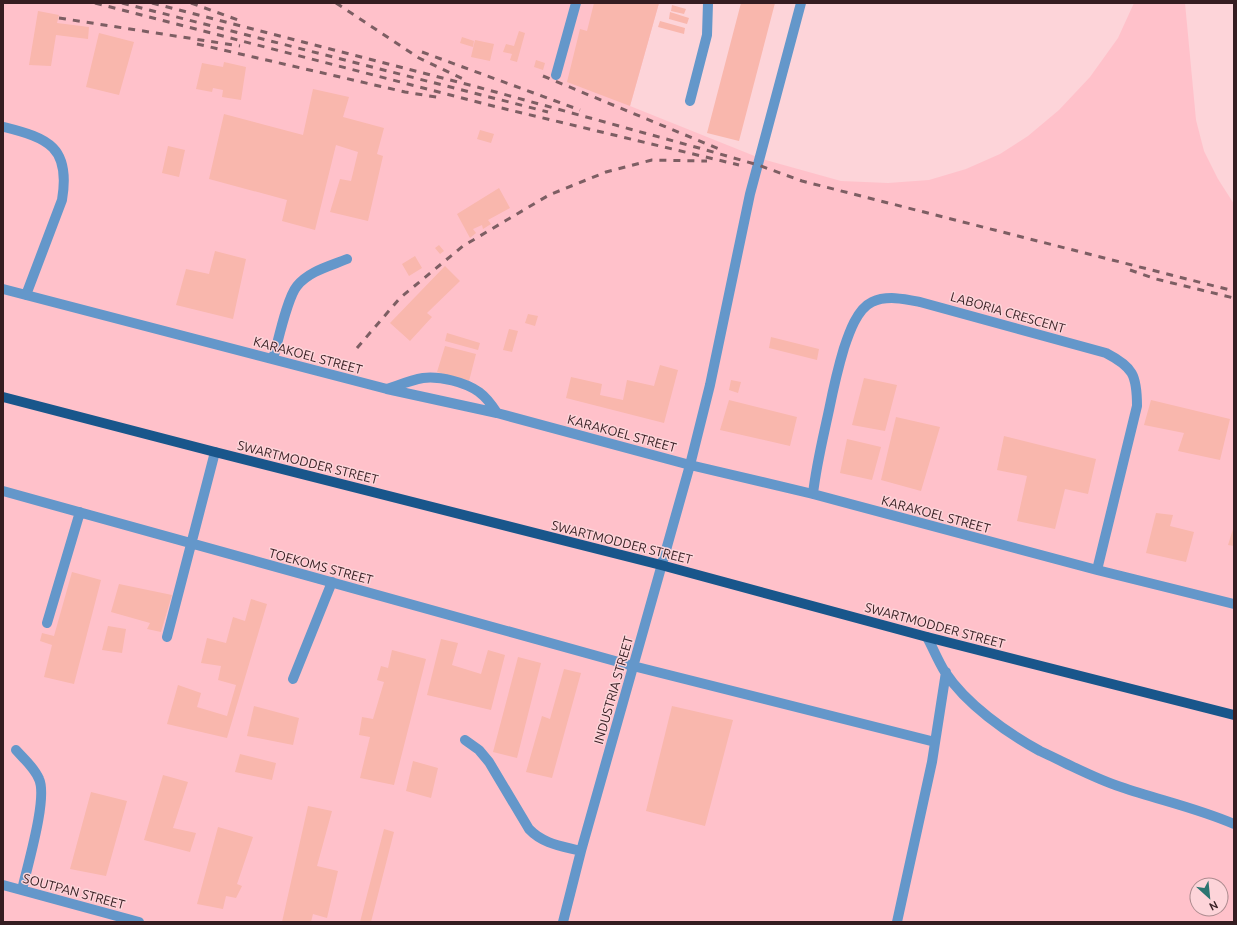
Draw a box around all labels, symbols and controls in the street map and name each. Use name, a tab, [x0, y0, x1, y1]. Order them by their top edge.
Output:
street label: LABORIA CRESCENT	[949, 289, 1067, 335]
street label: KARAKOEL STREET	[252, 334, 364, 376]
street label: KARAKOEL STREET	[566, 412, 678, 454]
street label: SWARTMODDER STREET	[236, 438, 380, 486]
street label: KARAKOEL STREET	[880, 493, 992, 535]
street label: SWARTMODDER STREET	[550, 518, 694, 566]
street label: TOEKOMS STREET	[267, 545, 375, 587]
street label: SWARTMODDER STREET	[863, 600, 1007, 650]
street label: INDUSTRIA STREET	[591, 634, 635, 746]
street label: SOUTPAN STREET	[22, 871, 126, 911]
north arrow	[1189, 877, 1229, 917]
text: N	[1207, 899, 1220, 913]

